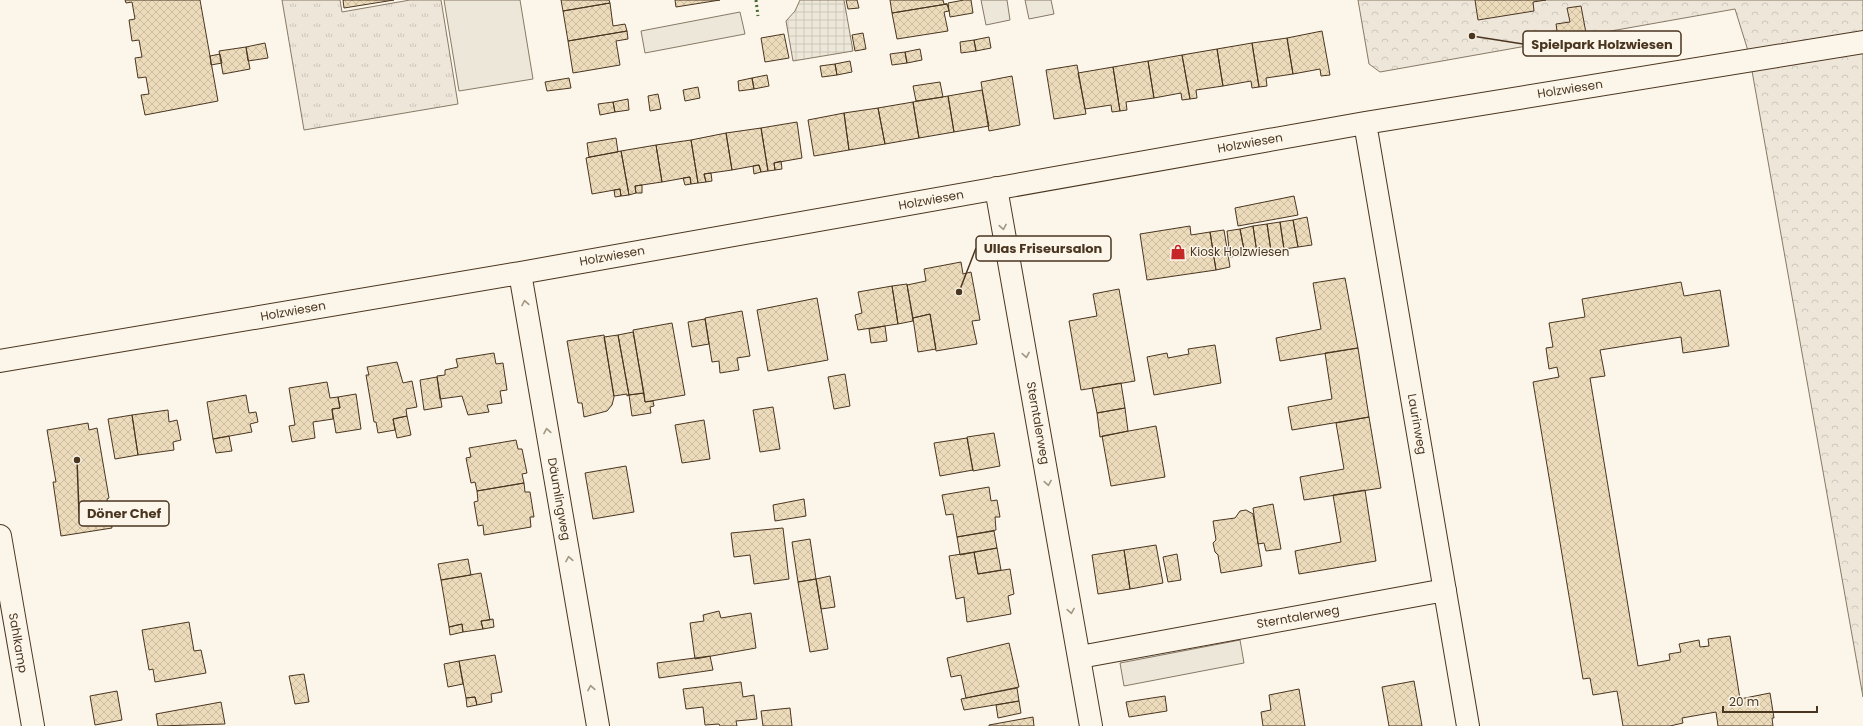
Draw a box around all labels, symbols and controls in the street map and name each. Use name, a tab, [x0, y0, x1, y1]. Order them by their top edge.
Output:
callout: Spielpark Holzwiesen	[1523, 31, 1681, 56]
text: Spielpark Holzwiesen	[1531, 35, 1673, 54]
street label: Holzwiesen	[1536, 75, 1604, 102]
street label: Holzwiesen	[1216, 128, 1284, 157]
street label: Holzwiesen	[897, 185, 965, 214]
one-way arrow	[998, 224, 1006, 230]
callout: Ullas Friseursalon	[976, 236, 1111, 261]
text: Ullas Friseursalon	[984, 239, 1103, 258]
street label: Holzwiesen	[578, 241, 646, 270]
shop icon: Kiosk Holzwiesen	[1169, 243, 1187, 261]
place label: Kiosk Holzwiesen	[1190, 243, 1289, 260]
street label: Holzwiesen	[259, 296, 327, 325]
one-way arrow	[522, 300, 530, 306]
one-way arrow	[1021, 351, 1029, 358]
street label: Sterntalerweg	[1023, 380, 1054, 466]
street label: Laurinweg	[1404, 392, 1431, 456]
one-way arrow	[544, 428, 552, 434]
street label: Däumlingweg	[544, 456, 575, 542]
one-way arrow	[1044, 479, 1052, 486]
callout: Döner Chef	[79, 501, 169, 526]
text: Döner Chef	[87, 504, 161, 523]
one-way arrow	[566, 556, 574, 563]
street label: Sterntalerweg	[1255, 601, 1341, 632]
one-way arrow	[1067, 607, 1075, 614]
street label: Sahlkamp	[5, 612, 32, 674]
one-way arrow	[588, 684, 596, 691]
scale bar	[1723, 688, 1817, 714]
text: 20 m	[1729, 693, 1759, 710]

